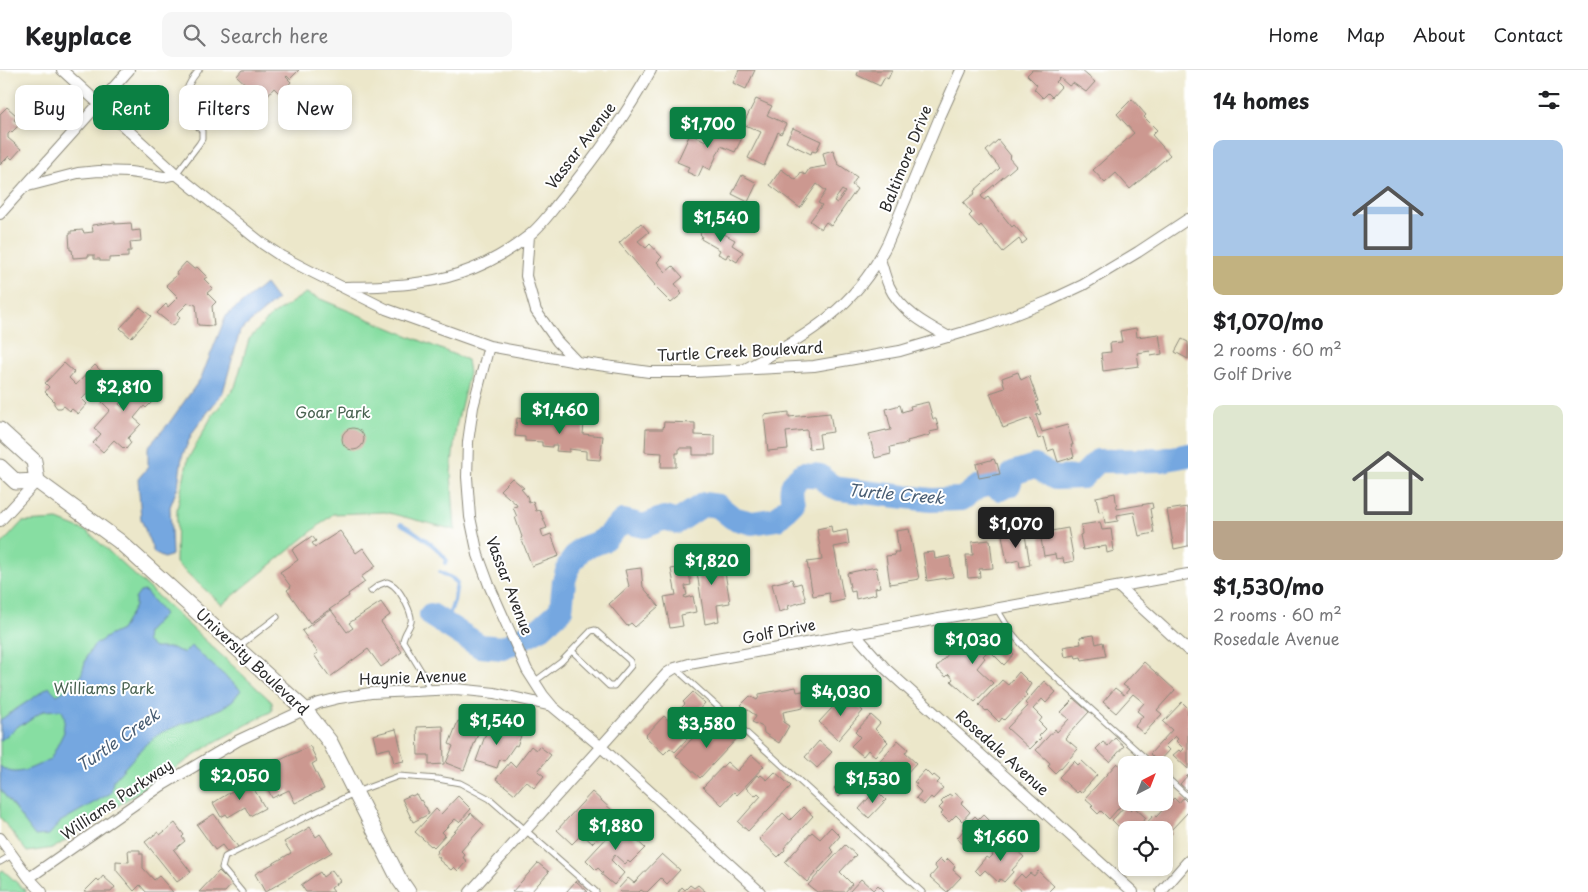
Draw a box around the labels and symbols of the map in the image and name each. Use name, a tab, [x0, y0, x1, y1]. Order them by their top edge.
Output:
street label: Vassar Avenue	[539, 97, 620, 194]
street label: Baltimore Drive	[873, 101, 937, 215]
pin: $1,700	[667, 106, 749, 149]
pin: $1,540	[680, 200, 762, 243]
street label: Turtle Creek Boulevard	[656, 335, 823, 366]
pin: $2,810	[83, 370, 165, 412]
pin: $1,460	[519, 392, 601, 435]
park label: Goar Park	[295, 400, 371, 423]
water label: Turtle Creek	[847, 477, 946, 509]
pin: $1,070	[975, 506, 1057, 549]
street label: Vassar Avenue	[481, 533, 540, 638]
pin: $1,820	[671, 544, 753, 586]
street label: University Boulevard	[191, 602, 315, 720]
street label: Golf Drive	[740, 612, 817, 649]
pin: $1,030	[932, 622, 1014, 665]
street label: Haynie Avenue	[359, 663, 467, 690]
pin: $4,030	[800, 674, 882, 717]
park label: Williams Park	[53, 676, 155, 699]
water label: Turtle Creek	[71, 701, 165, 777]
pin: $1,540	[456, 704, 538, 746]
street label: Rosedale Avenue	[951, 704, 1055, 800]
pin: $3,580	[666, 706, 748, 749]
street label: Williams Parkway	[55, 753, 177, 845]
north arrow	[1118, 756, 1172, 811]
pin: $2,050	[199, 758, 281, 801]
pin: $1,530	[832, 762, 914, 804]
pin: $1,880	[575, 808, 657, 851]
pin: $1,660	[960, 820, 1042, 862]

